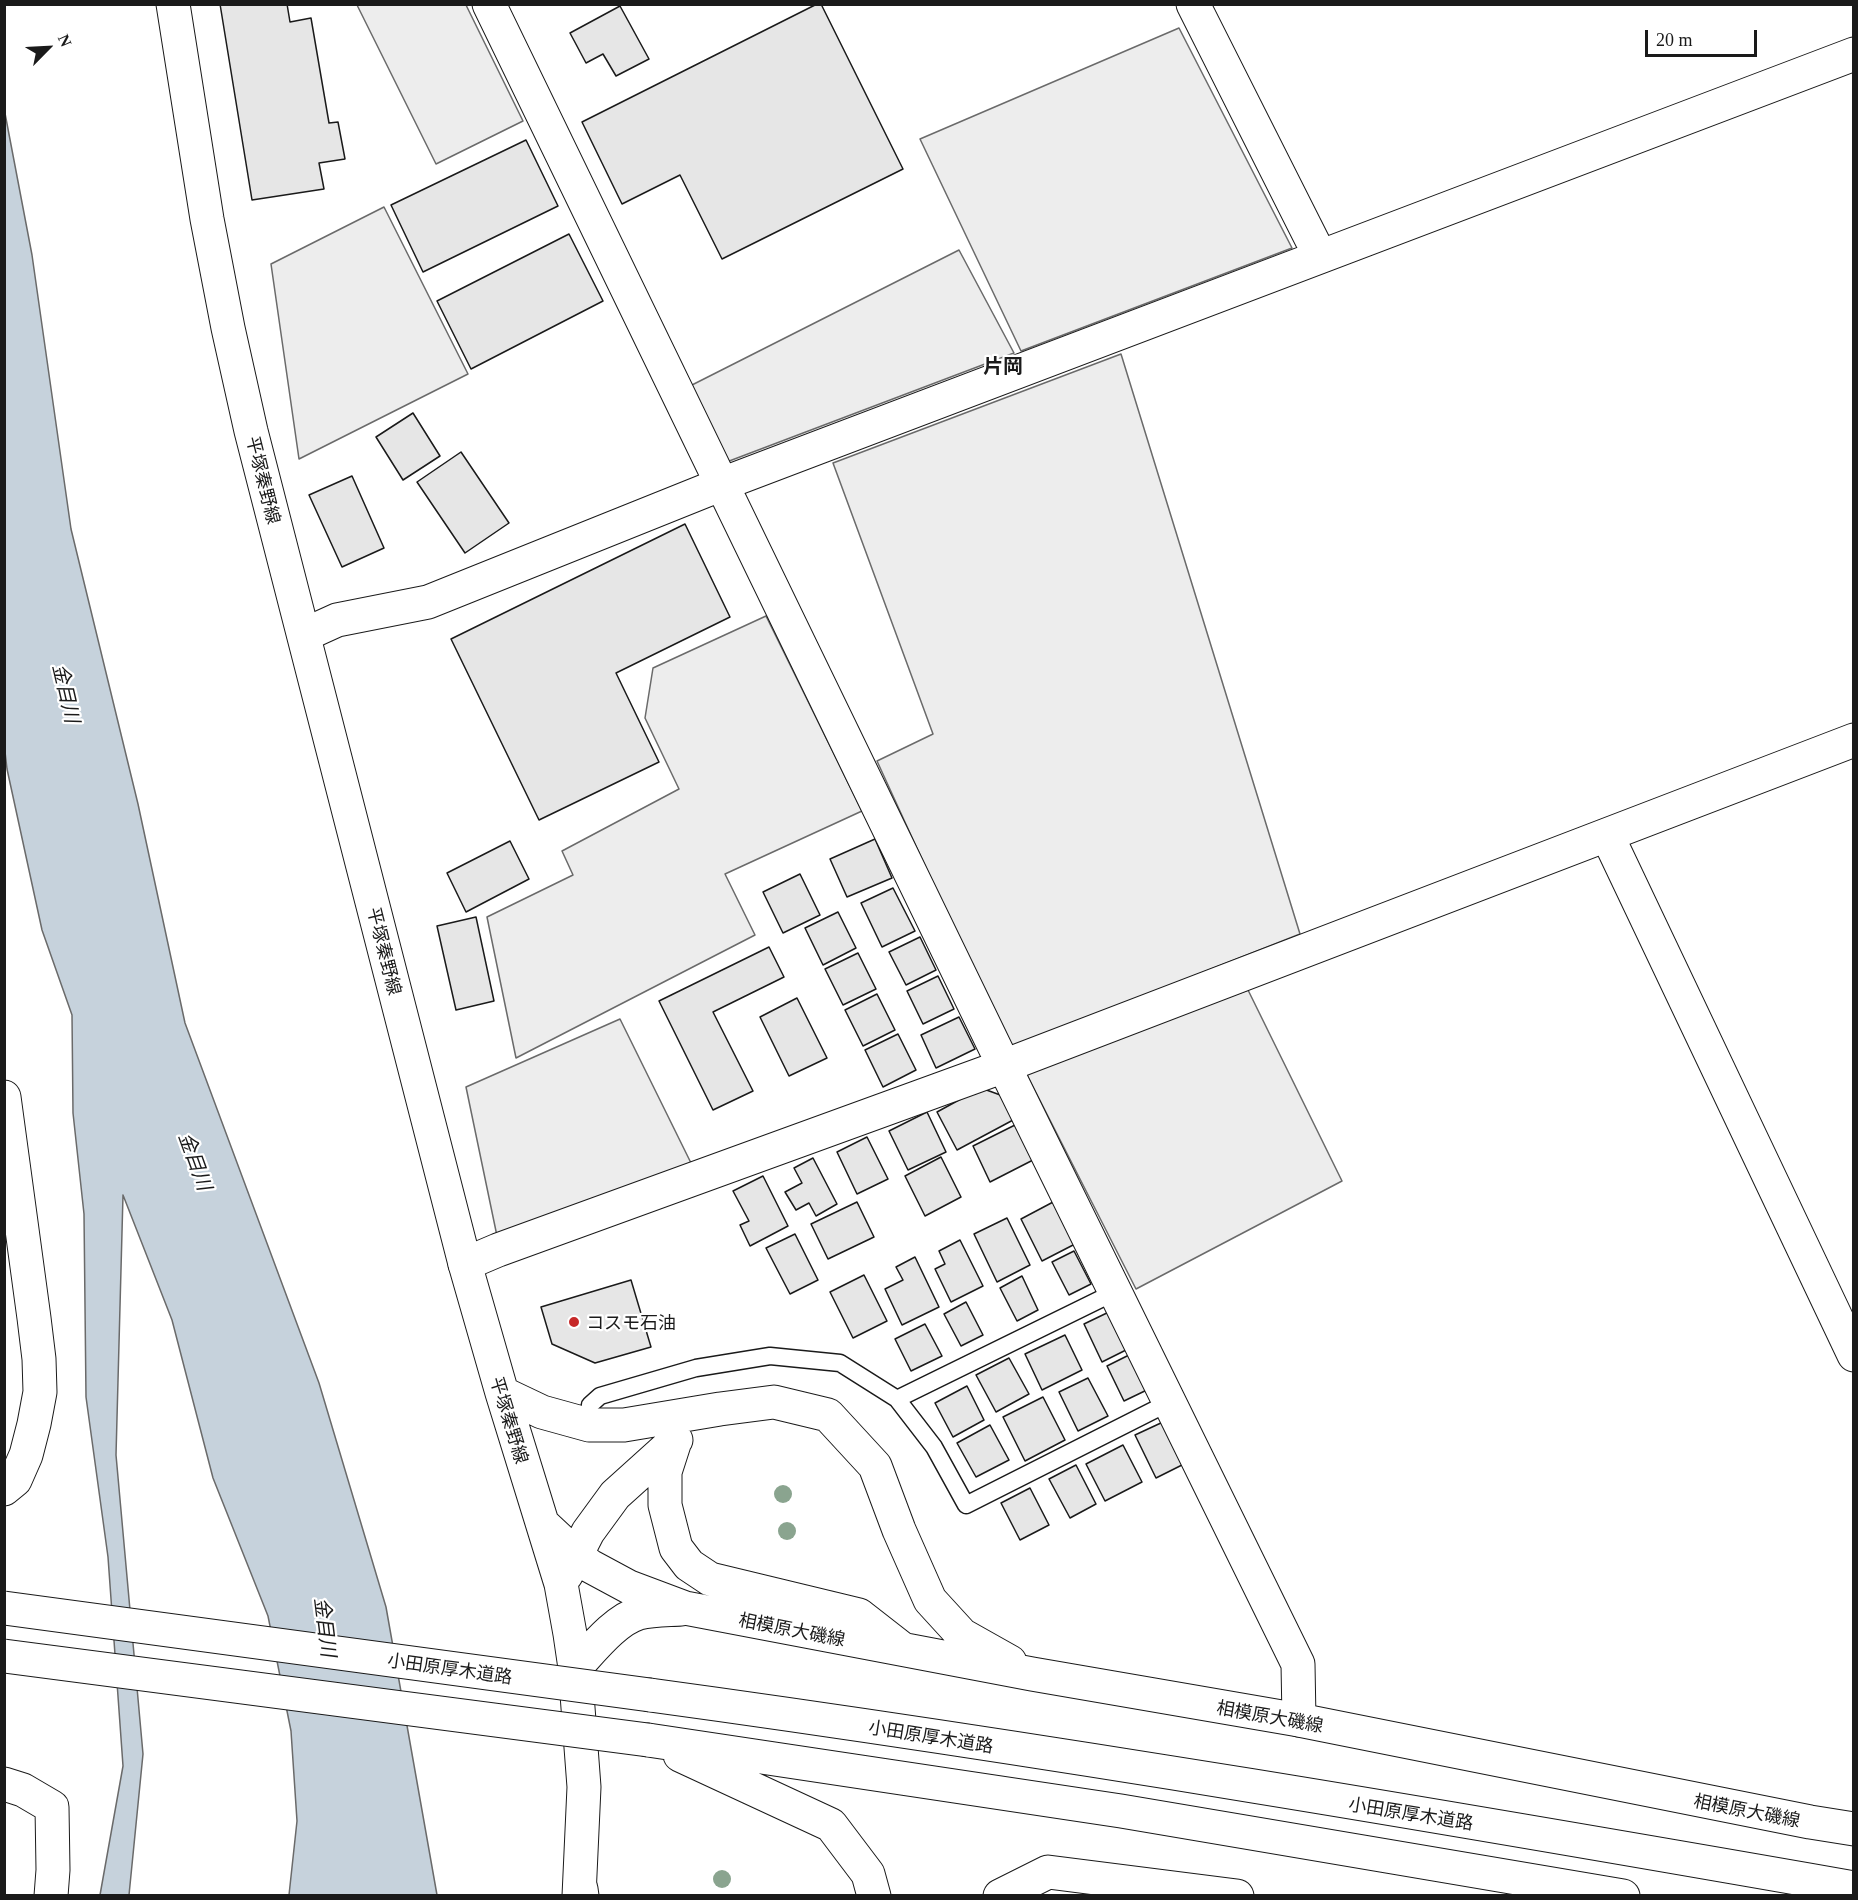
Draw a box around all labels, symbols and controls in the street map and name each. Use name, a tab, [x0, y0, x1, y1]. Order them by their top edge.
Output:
north arrow	[18, 18, 78, 78]
scale bar	[1648, 18, 1760, 56]
text: 20 m	[1656, 30, 1693, 50]
text: N	[55, 32, 75, 49]
district label: 片岡	[983, 353, 1023, 377]
street label: 平塚秦野線	[243, 434, 285, 526]
water label: 金目川	[49, 661, 85, 725]
street label: 平塚秦野線	[364, 905, 406, 997]
water label: 金目川	[174, 1129, 218, 1193]
place label: コスモ石油	[586, 1311, 676, 1333]
marker: コスモ石油	[567, 1315, 581, 1329]
street label: 平塚秦野線	[487, 1374, 533, 1466]
water label: 金目川	[310, 1596, 342, 1658]
street label: 相模原大磯線	[737, 1608, 847, 1650]
street label: 小田原厚木道路	[386, 1649, 514, 1687]
street label: 相模原大磯線	[1215, 1696, 1325, 1736]
street label: 小田原厚木道路	[867, 1715, 995, 1757]
street label: 相模原大磯線	[1692, 1789, 1802, 1831]
street label: 小田原厚木道路	[1347, 1792, 1475, 1834]

